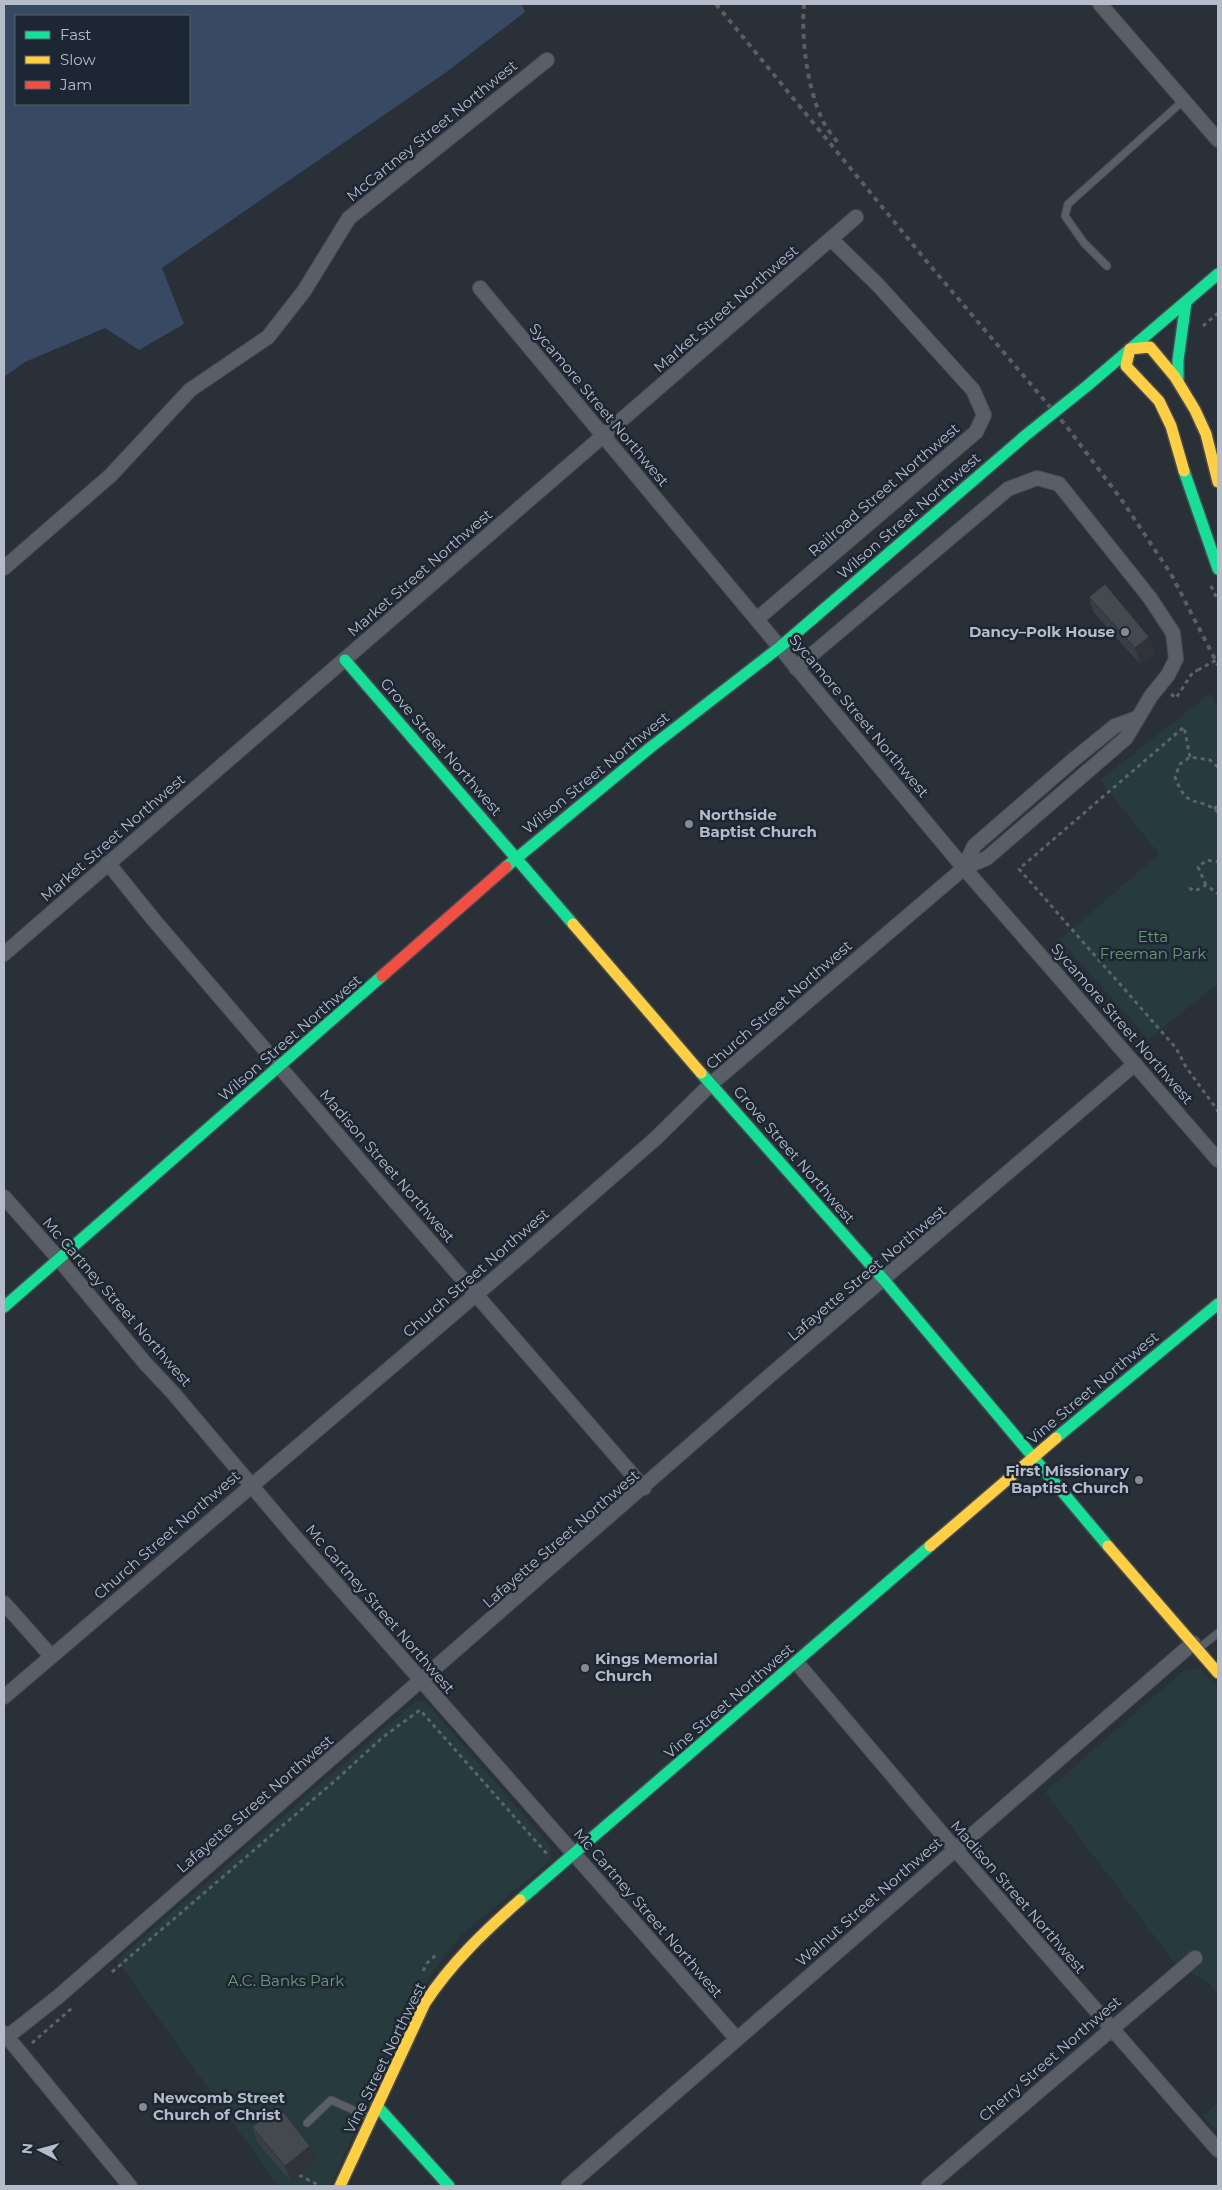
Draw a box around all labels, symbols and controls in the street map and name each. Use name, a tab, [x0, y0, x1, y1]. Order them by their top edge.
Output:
legend	[15, 15, 190, 105]
text: Fast	[60, 25, 91, 44]
text: Slow	[60, 50, 96, 69]
street label: McCartney Street Northwest	[342, 56, 521, 205]
text: Jam	[59, 75, 92, 94]
street label: Market Street Northwest	[649, 241, 802, 377]
street label: Sycamore Street Northwest	[526, 319, 673, 490]
street label: Railroad Street Northwest	[804, 419, 963, 561]
street label: Wilson Street Northwest	[833, 448, 984, 583]
street label: Market Street Northwest	[343, 505, 496, 641]
place label: Dancy–Polk House	[969, 622, 1115, 641]
marker: Dancy–Polk House	[1119, 626, 1131, 638]
street label: Sycamore Street Northwest	[786, 630, 933, 801]
street label: Grove Street Northwest	[376, 674, 506, 819]
street label: Wilson Street Northwest	[518, 707, 673, 838]
street label: Market Street Northwest	[36, 770, 189, 906]
place label: Northside Baptist Church	[699, 805, 817, 841]
marker: Northside Baptist Church	[683, 818, 695, 830]
park label: Etta Freeman Park	[1100, 927, 1206, 963]
street label: Church Street Northwest	[702, 936, 856, 1073]
street label: Sycamore Street Northwest	[1047, 939, 1198, 1108]
street label: Wilson Street Northwest	[214, 970, 365, 1105]
street label: Grove Street Northwest	[729, 1082, 859, 1227]
street label: Madison Street Northwest	[316, 1085, 459, 1246]
street label: Lafayette Street Northwest	[783, 1201, 950, 1345]
street label: Church Street Northwest	[399, 1204, 553, 1341]
street label: Mc Cartney Street Northwest	[39, 1213, 196, 1390]
street label: Vine Street Northwest	[1023, 1327, 1162, 1448]
place label: First Missionary Baptist Church	[1006, 1461, 1130, 1497]
street label: Lafayette Street Northwest	[478, 1465, 643, 1612]
street label: Church Street Northwest	[90, 1466, 244, 1603]
marker: First Missionary Baptist Church	[1133, 1474, 1145, 1486]
street label: Mc Cartney Street Northwest	[302, 1520, 459, 1697]
street label: Vine Street Northwest	[660, 1639, 798, 1762]
place label: Kings Memorial Church	[595, 1649, 718, 1685]
marker: Kings Memorial Church	[579, 1662, 591, 1674]
street label: Lafayette Street Northwest	[172, 1730, 337, 1877]
street label: Madison Street Northwest	[947, 1816, 1090, 1977]
street label: Mc Cartney Street Northwest	[570, 1824, 727, 2001]
street label: Walnut Street Northwest	[792, 1833, 946, 1970]
park label: A.C. Banks Park	[228, 1971, 344, 1990]
street label: Vine Street Northwest	[340, 1979, 429, 2137]
street label: Cherry Street Northwest	[975, 1992, 1125, 2126]
place label: Newcomb Street Church of Christ	[153, 2088, 286, 2124]
marker: Newcomb Street Church of Christ	[137, 2101, 149, 2113]
north arrow	[15, 2125, 65, 2175]
text: N	[18, 2142, 37, 2155]

